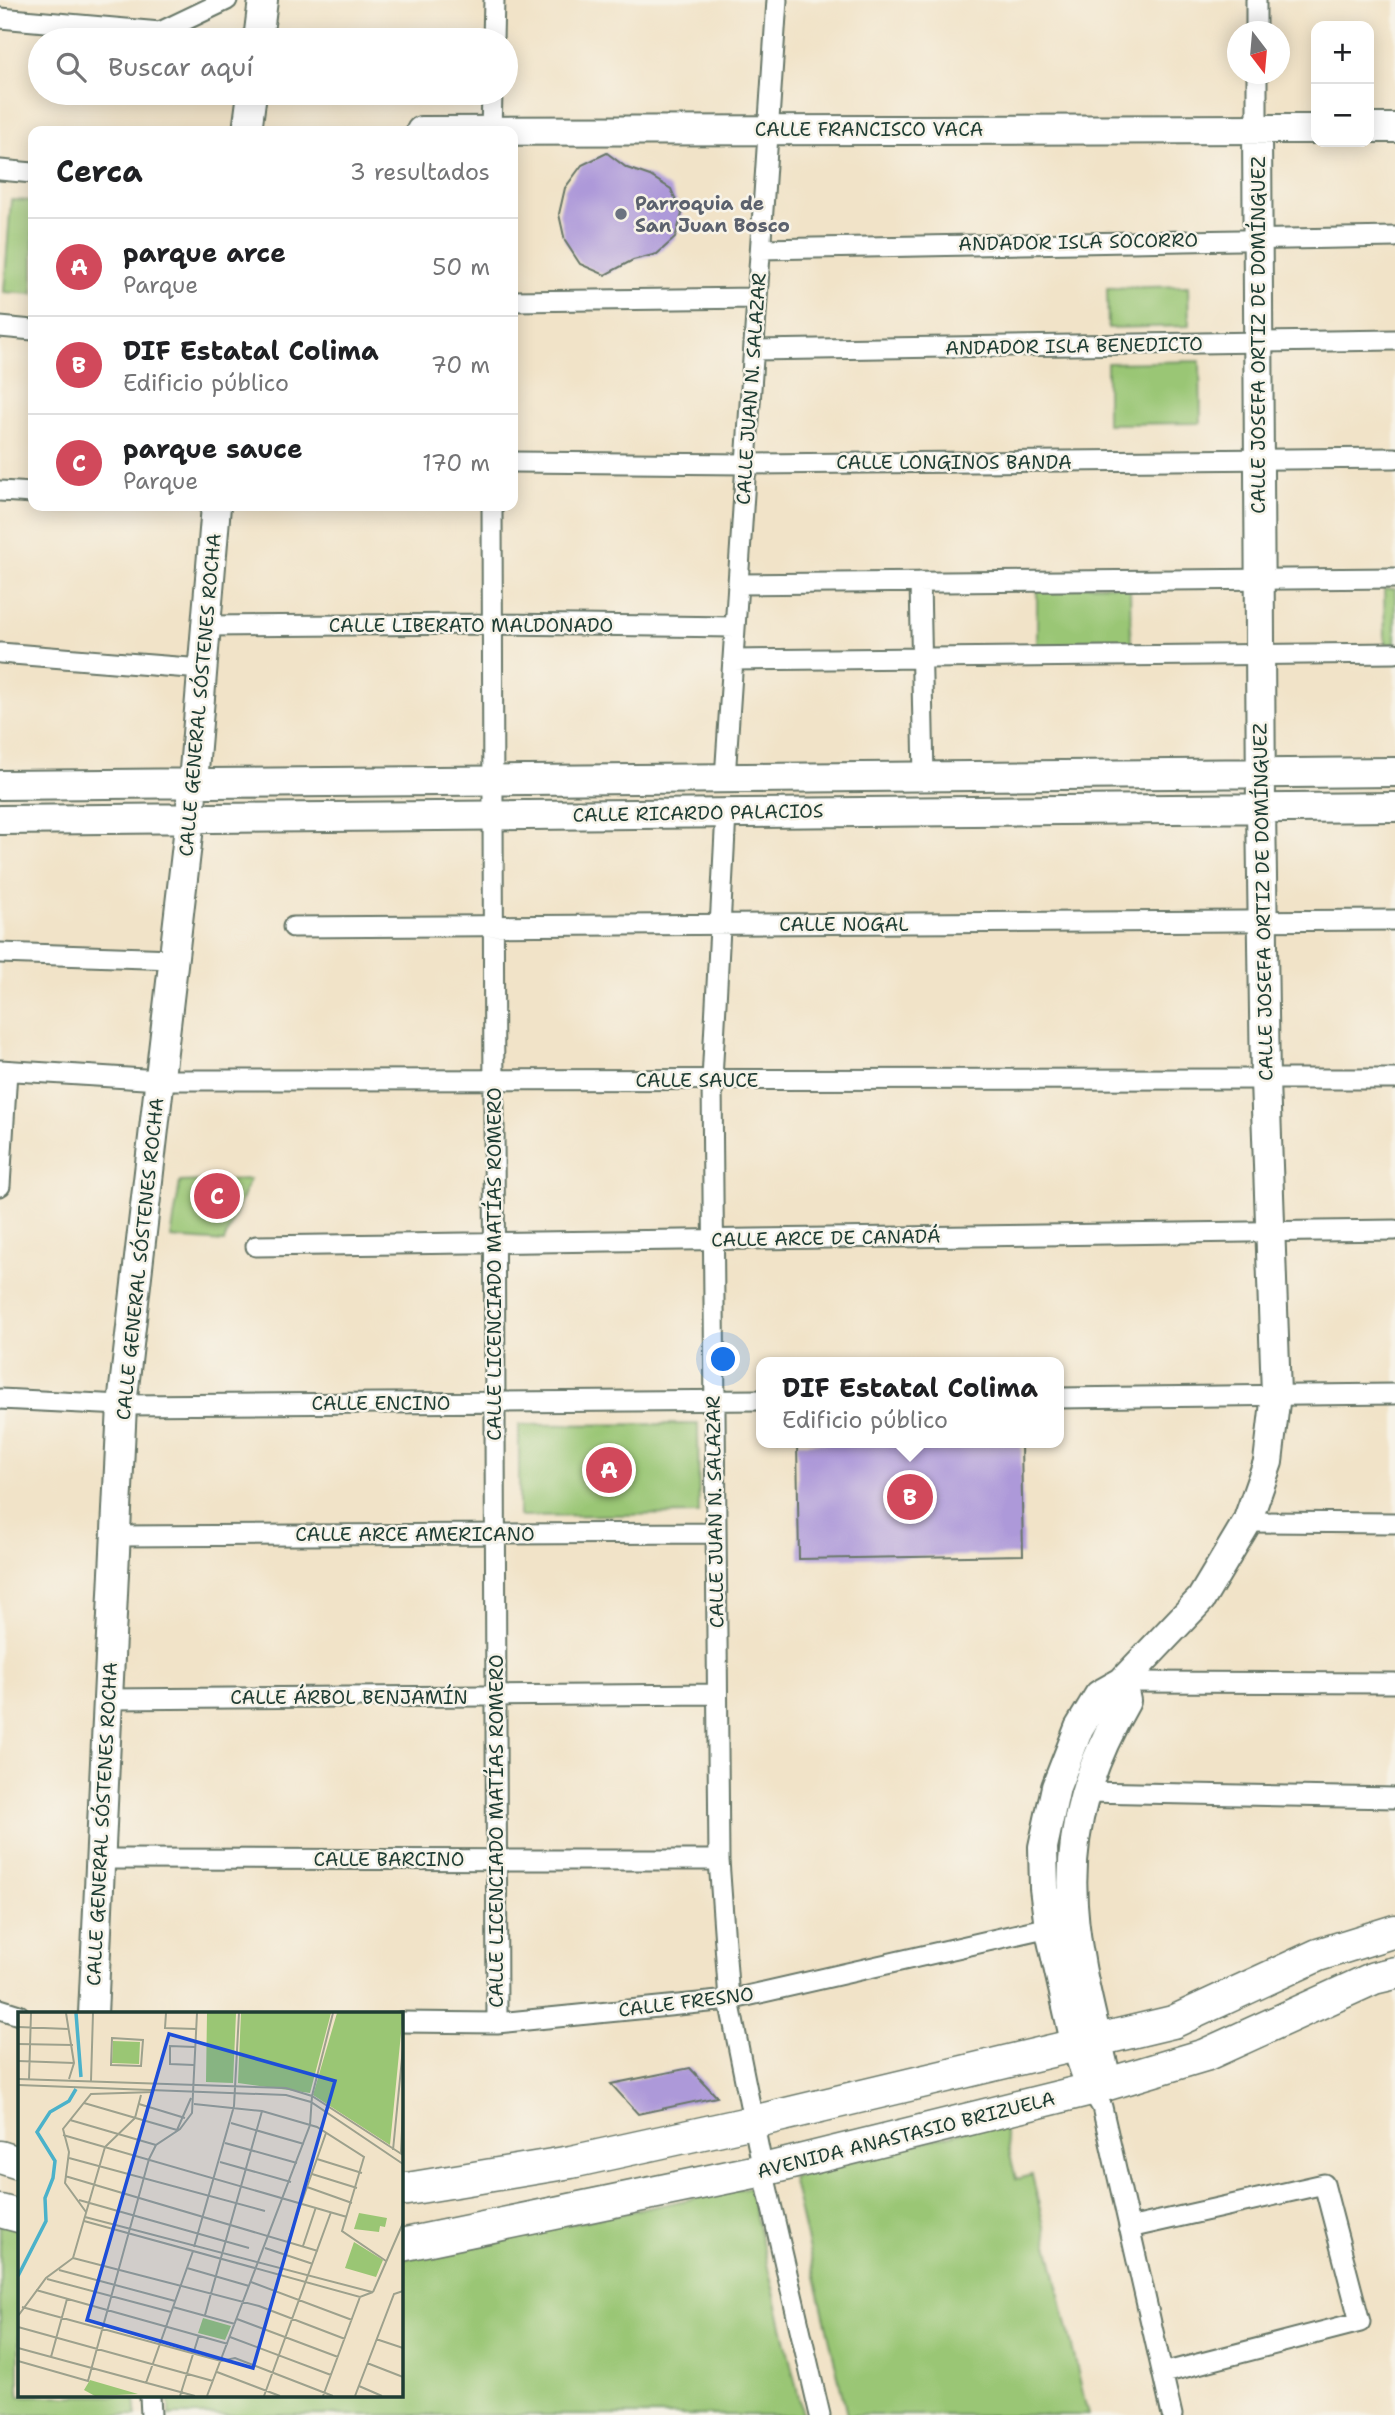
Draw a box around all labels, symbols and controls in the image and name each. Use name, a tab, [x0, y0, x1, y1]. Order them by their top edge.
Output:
north arrow	[1227, 21, 1290, 84]
map controls	[1311, 21, 1374, 147]
button: +	[1311, 21, 1374, 84]
search box	[28, 28, 518, 105]
icon: search	[52, 48, 90, 86]
text: Buscar aquí	[108, 49, 254, 84]
button: −	[1311, 84, 1374, 147]
street label: CALLE FRANCISCO VACA	[755, 117, 983, 142]
text: Cerca	[56, 151, 143, 192]
street label: CALLE JOSEFA ORTIZ DE DOMÍNGUEZ	[1245, 156, 1271, 514]
text: 3 resultados	[350, 157, 490, 187]
place label: Parroquia de San Juan Bosco	[635, 191, 790, 238]
marker: Parroquia de San Juan Bosco	[613, 206, 629, 222]
street label: ANDADOR ISLA SOCORRO	[958, 227, 1198, 257]
text: parque arce	[123, 235, 286, 270]
text: A	[70, 252, 88, 282]
text: 50 m	[432, 252, 490, 282]
text: Parque	[123, 270, 198, 300]
street label: CALLE JUAN N. SALAZAR	[730, 272, 772, 506]
street label: ANDADOR ISLA BENEDICTO	[945, 331, 1203, 361]
text: DIF Estatal Colima	[123, 333, 379, 368]
text: B	[72, 350, 86, 380]
text: 70 m	[431, 350, 490, 380]
text: Edificio público	[123, 368, 289, 398]
text: parque sauce	[123, 431, 303, 466]
text: C	[72, 448, 86, 478]
text: 170 m	[422, 448, 490, 478]
street label: CALLE LONGINOS BANDA	[836, 450, 1072, 475]
text: Parque	[123, 466, 198, 496]
street label: CALLE GENERAL SÓSTENES ROCHA	[172, 532, 227, 858]
street label: CALLE LIBERATO MALDONADO	[329, 613, 613, 638]
street label: CALLE JOSEFA ORTIZ DE DOMÍNGUEZ	[1246, 723, 1279, 1081]
street label: CALLE RICARDO PALACIOS	[572, 798, 824, 828]
street label: CALLE NOGAL	[779, 912, 909, 937]
street label: CALLE SAUCE	[636, 1068, 759, 1093]
street label: CALLE LICENCIADO MATÍAS ROMERO	[481, 1087, 507, 1441]
street label: CALLE GENERAL SÓSTENES ROCHA	[110, 1096, 169, 1421]
pin: C	[194, 1170, 240, 1222]
street label: CALLE ARCE DE CANADÁ	[711, 1222, 941, 1253]
your location	[706, 1342, 740, 1376]
popup	[756, 1357, 1064, 1448]
text: DIF Estatal Colima	[782, 1370, 1038, 1405]
street label: CALLE ENCINO	[312, 1391, 450, 1416]
street label: CALLE JUAN N. SALAZAR	[700, 1396, 730, 1628]
text: Edificio público	[782, 1405, 948, 1435]
pin: A	[586, 1444, 632, 1496]
pin: B	[887, 1471, 933, 1523]
street label: CALLE ARCE AMERICANO	[295, 1522, 535, 1547]
street label: CALLE LICENCIADO MATÍAS ROMERO	[483, 1654, 509, 2008]
street label: CALLE GENERAL SÓSTENES ROCHA	[80, 1661, 123, 1987]
street label: CALLE ÁRBOL BENJAMÍN	[230, 1684, 468, 1710]
street label: CALLE BARCINO	[314, 1847, 464, 1872]
street label: CALLE FRESNO	[617, 1981, 755, 2023]
inset map	[18, 2012, 402, 2398]
street label: AVENIDA ANASTASIO BRIZUELA	[754, 2086, 1058, 2184]

